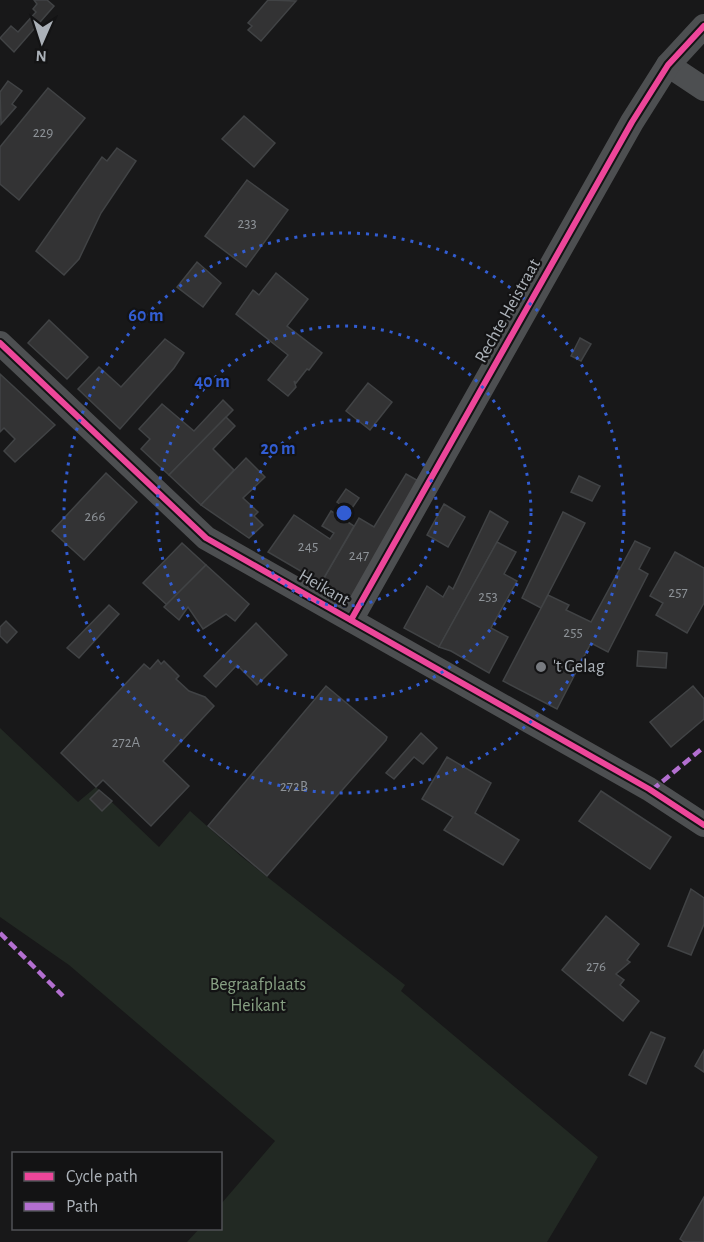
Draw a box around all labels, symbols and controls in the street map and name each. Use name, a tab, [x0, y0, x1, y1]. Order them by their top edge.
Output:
north arrow	[12, 12, 72, 72]
text: N	[35, 48, 47, 64]
house number: 229	[33, 125, 53, 140]
house number: 233	[237, 216, 257, 231]
street label: Rechte Heistraat	[472, 256, 544, 366]
text: 60 m	[128, 307, 164, 325]
text: 40 m	[194, 373, 230, 391]
text: 20 m	[260, 440, 296, 458]
centre of rings	[334, 503, 354, 523]
house number: 266	[85, 509, 105, 524]
house number: 245	[298, 539, 318, 554]
house number: 247	[349, 548, 369, 563]
street label: Heikant	[295, 566, 353, 610]
house number: 257	[668, 585, 688, 600]
house number: 253	[478, 589, 498, 604]
house number: 255	[563, 625, 583, 640]
place label: 't Gelag	[553, 658, 605, 676]
marker: 't Gelag	[534, 660, 548, 674]
house number: 272A	[112, 735, 141, 750]
house number: 272B	[280, 779, 308, 794]
house number: 276	[586, 959, 606, 974]
park label: Begraafplaats Heikant	[210, 976, 306, 1015]
legend	[12, 1152, 222, 1230]
text: Cycle path	[66, 1168, 138, 1186]
text: Path	[66, 1198, 98, 1216]

